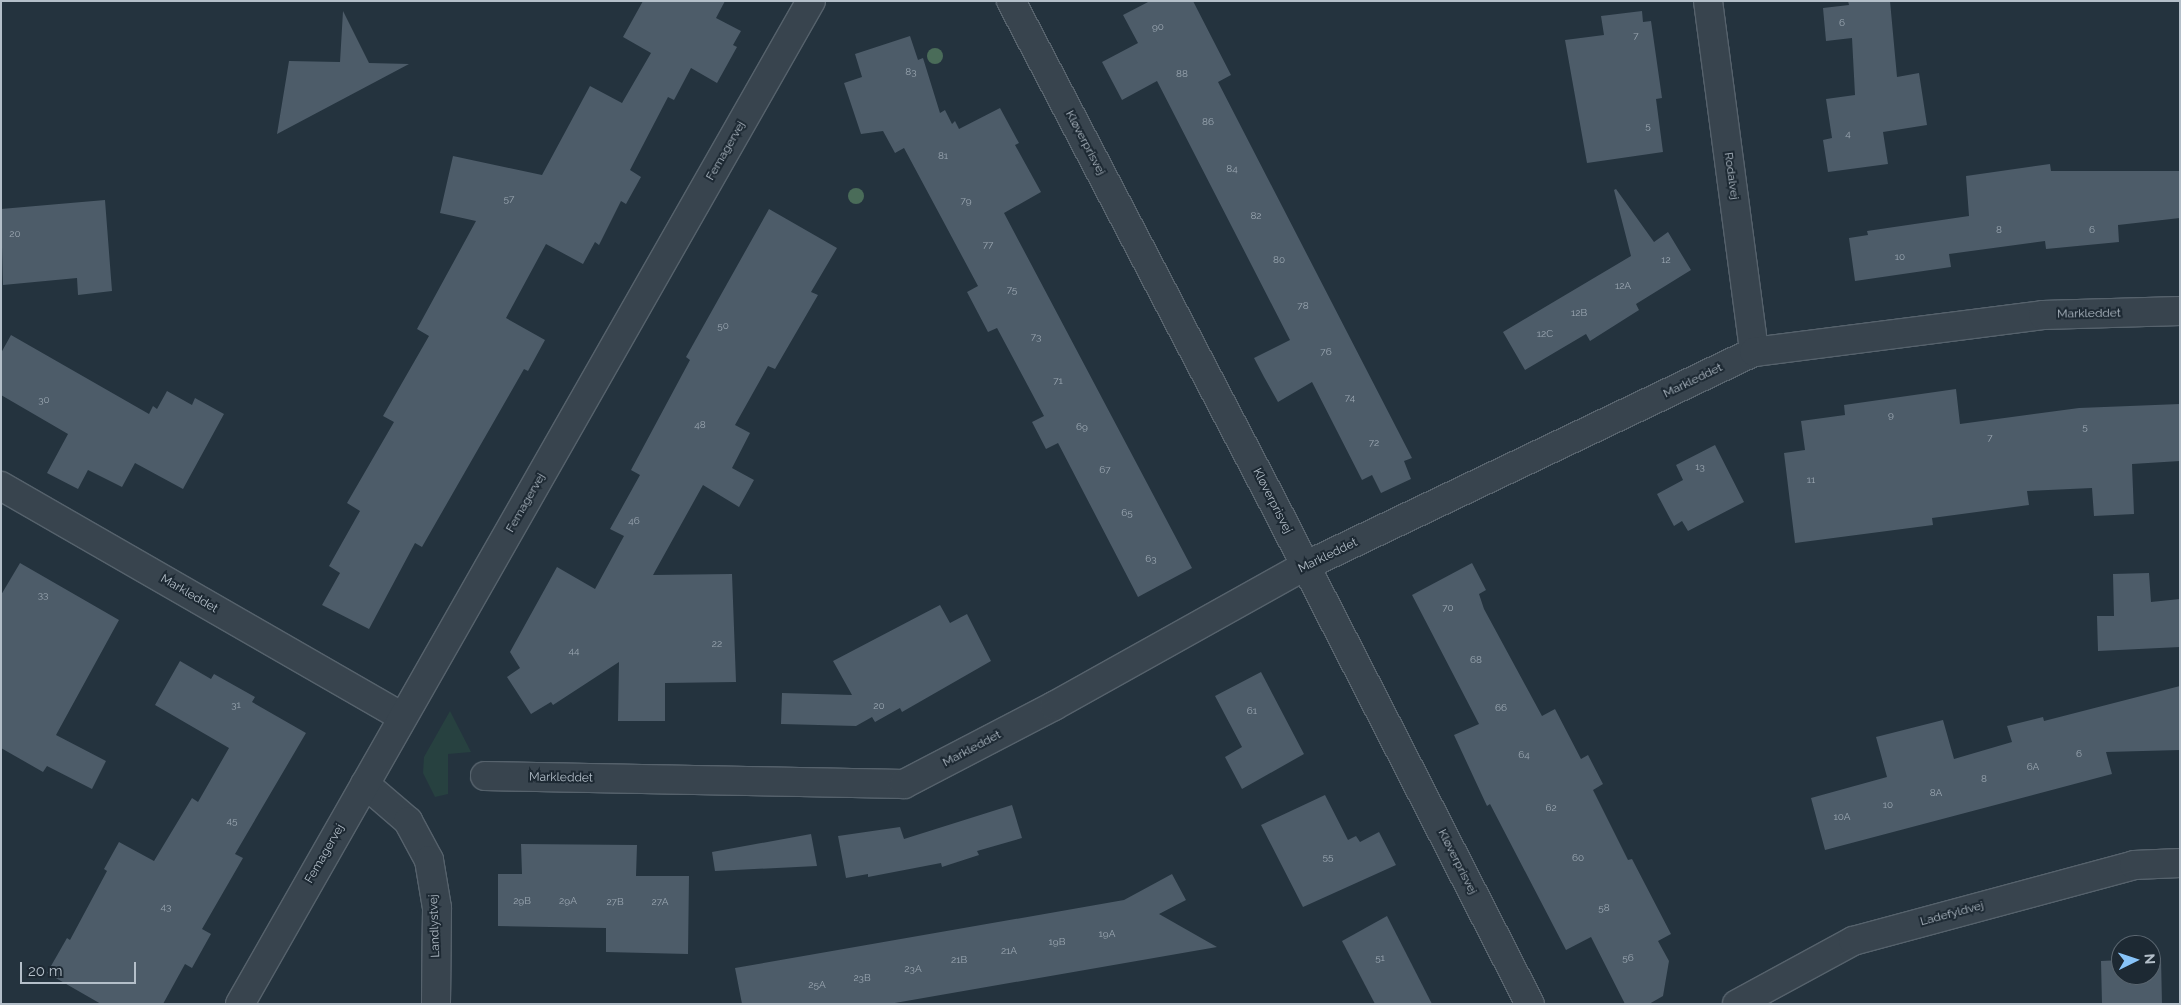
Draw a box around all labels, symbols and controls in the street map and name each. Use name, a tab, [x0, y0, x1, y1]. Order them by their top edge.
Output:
house number: 6	[1839, 17, 1845, 29]
house number: 90	[1152, 21, 1164, 33]
house number: 7	[1633, 30, 1639, 42]
house number: 83	[905, 66, 917, 78]
house number: 88	[1176, 68, 1188, 80]
street label: Kløverprisvej	[1062, 108, 1108, 178]
house number: 86	[1202, 116, 1214, 128]
street label: Femagervej	[703, 119, 749, 183]
house number: 5	[1645, 120, 1651, 132]
house number: 4	[1845, 128, 1851, 140]
house number: 81	[938, 150, 948, 162]
street label: Rodalvej	[1721, 151, 1741, 201]
house number: 84	[1226, 163, 1238, 175]
house number: 57	[504, 193, 514, 205]
house number: 79	[960, 195, 972, 207]
house number: 82	[1250, 210, 1262, 222]
house number: 8	[1996, 224, 2002, 236]
house number: 6	[2089, 224, 2095, 236]
house number: 20	[9, 228, 21, 240]
house number: 77	[983, 239, 993, 251]
house number: 10	[1895, 251, 1905, 263]
house number: 80	[1273, 254, 1285, 266]
house number: 12	[1661, 254, 1671, 266]
house number: 12A	[1615, 280, 1631, 292]
house number: 75	[1007, 284, 1017, 296]
house number: 78	[1297, 300, 1309, 312]
street label: Markleddet	[2057, 306, 2121, 322]
house number: 12B	[1571, 307, 1587, 319]
house number: 50	[717, 320, 729, 332]
house number: 12C	[1537, 328, 1553, 340]
house number: 73	[1031, 331, 1041, 343]
house number: 76	[1320, 346, 1332, 358]
street label: Markleddet	[1661, 361, 1725, 401]
house number: 71	[1053, 375, 1063, 387]
house number: 74	[1345, 392, 1355, 404]
house number: 30	[38, 394, 50, 406]
house number: 9	[1888, 409, 1894, 421]
house number: 48	[694, 419, 706, 431]
house number: 69	[1076, 421, 1088, 433]
house number: 5	[2082, 421, 2088, 433]
house number: 7	[1987, 432, 1993, 444]
house number: 72	[1369, 437, 1379, 449]
house number: 13	[1695, 461, 1705, 473]
house number: 67	[1099, 464, 1111, 476]
street label: Kløverprisvej	[1249, 466, 1295, 536]
street label: Femagervej	[503, 471, 549, 535]
house number: 11	[1807, 474, 1815, 486]
house number: 65	[1121, 507, 1133, 519]
house number: 46	[628, 515, 640, 527]
street label: Markleddet	[1296, 536, 1360, 576]
house number: 63	[1145, 553, 1157, 565]
street label: Markleddet	[158, 572, 220, 616]
house number: 33	[38, 589, 48, 601]
house number: 70	[1442, 602, 1454, 614]
house number: 22	[712, 638, 722, 650]
house number: 44	[569, 645, 579, 657]
house number: 68	[1470, 654, 1482, 666]
house number: 31	[231, 699, 241, 711]
house number: 20	[873, 700, 885, 712]
house number: 66	[1495, 702, 1507, 714]
house number: 61	[1247, 705, 1257, 717]
street label: Markleddet	[940, 728, 1004, 770]
house number: 6	[2076, 748, 2082, 760]
house number: 64	[1518, 749, 1530, 761]
house number: 6A	[2027, 761, 2039, 773]
street label: Markleddet	[529, 770, 593, 786]
house number: 8	[1981, 773, 1987, 785]
house number: 8A	[1930, 787, 1942, 799]
house number: 10	[1883, 799, 1893, 811]
house number: 62	[1545, 802, 1557, 814]
house number: 10A	[1834, 811, 1850, 823]
house number: 45	[227, 815, 237, 827]
street label: Femagervej	[302, 822, 348, 886]
street label: Kløverprisvej	[1434, 827, 1480, 897]
house number: 55	[1323, 851, 1333, 863]
house number: 60	[1572, 852, 1584, 864]
street label: Landlystvej	[427, 894, 443, 958]
house number: 29B	[513, 895, 531, 907]
house number: 29A	[559, 895, 577, 907]
house number: 27B	[606, 896, 624, 908]
house number: 27A	[652, 896, 668, 908]
street label: Ladefyldvej	[1919, 899, 1985, 929]
house number: 43	[161, 901, 171, 913]
house number: 58	[1598, 902, 1610, 914]
house number: 19A	[1099, 928, 1115, 940]
north arrow	[2111, 935, 2161, 985]
house number: 19B	[1049, 936, 1065, 948]
house number: 21A	[1001, 945, 1017, 957]
scale bar	[22, 952, 139, 984]
house number: 51	[1375, 952, 1385, 964]
house number: 56	[1622, 952, 1634, 964]
text: N	[2142, 953, 2158, 965]
house number: 21B	[951, 954, 967, 966]
text: 20 m	[28, 962, 63, 980]
house number: 23A	[904, 963, 922, 975]
house number: 23B	[853, 972, 871, 984]
house number: 25A	[808, 979, 826, 991]

